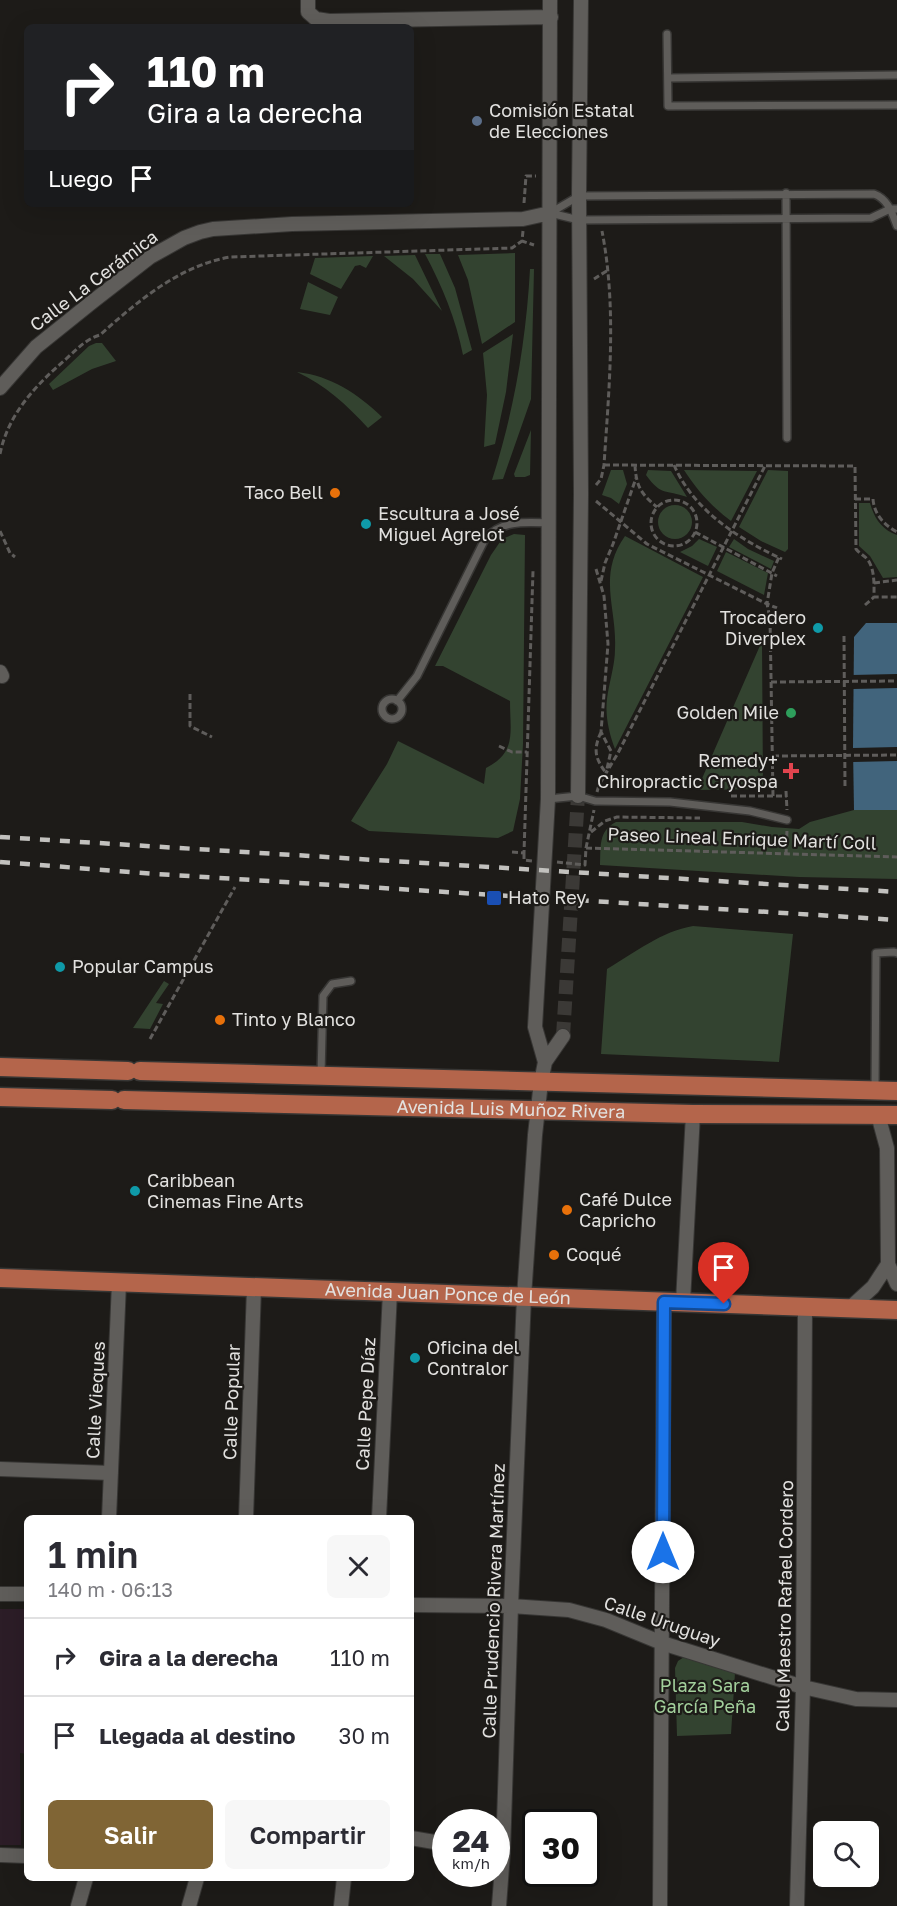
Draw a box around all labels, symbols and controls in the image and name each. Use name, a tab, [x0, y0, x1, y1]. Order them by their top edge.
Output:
text: 110 m	[147, 46, 265, 96]
icon: right	[48, 48, 126, 126]
text: Gira a la derecha	[147, 97, 363, 129]
place label: Comisión Estatal de Elecciones	[489, 99, 635, 142]
marker: Comisión Estatal de Elecciones	[470, 114, 484, 128]
icon: arrive	[125, 162, 158, 195]
text: Luego	[48, 165, 113, 192]
street label: Calle La Cerámica	[25, 225, 162, 335]
place label: Taco Bell	[244, 481, 323, 503]
marker: Taco Bell	[328, 486, 342, 500]
place label: Escultura a José Miguel Agrelot	[378, 502, 520, 545]
marker: Escultura a José Miguel Agrelot	[359, 517, 373, 531]
place label: Trocadero Diverplex	[720, 606, 806, 649]
marker: Trocadero Diverplex	[811, 621, 825, 635]
place label: Golden Mile	[677, 701, 779, 723]
marker: Golden Mile	[784, 706, 798, 720]
place label: Remedy+ Chiropractic Cryospa	[597, 749, 778, 792]
marker: Remedy+ Chiropractic Cryospa	[782, 762, 800, 780]
street label: Paseo Lineal Enrique Martí Coll	[607, 822, 877, 854]
place label: Hato Rey	[508, 886, 586, 908]
marker: Hato Rey	[485, 889, 503, 907]
place label: Popular Campus	[72, 955, 214, 977]
marker: Popular Campus	[53, 960, 67, 974]
place label: Tinto y Blanco	[232, 1008, 356, 1030]
marker: Tinto y Blanco	[213, 1013, 227, 1027]
street label: Avenida Luis Muñoz Rivera	[396, 1095, 626, 1122]
place label: Caribbean Cinemas Fine Arts	[147, 1169, 303, 1212]
marker: Caribbean Cinemas Fine Arts	[128, 1184, 142, 1198]
place label: Café Dulce Capricho	[579, 1188, 672, 1231]
marker: Café Dulce Capricho	[560, 1203, 574, 1217]
pin	[698, 1242, 749, 1304]
place label: Coqué	[566, 1243, 621, 1265]
marker: Coqué	[547, 1248, 561, 1262]
icon: arrive	[707, 1251, 740, 1284]
street label: Avenida Juan Ponce de León	[324, 1278, 571, 1308]
place label: Oficina del Contralor	[427, 1336, 520, 1379]
street label: Calle Pepe Díaz	[351, 1337, 379, 1471]
street label: Calle Vieques	[81, 1340, 109, 1459]
street label: Calle Popular	[218, 1344, 244, 1460]
marker: Oficina del Contralor	[408, 1351, 422, 1365]
street label: Calle Prudencio Rivera Martínez	[477, 1463, 509, 1739]
street label: Calle Maestro Rafael Cordero	[771, 1480, 797, 1732]
position arrow	[631, 1520, 695, 1584]
text: 1 min	[48, 1533, 138, 1576]
button: close	[327, 1535, 390, 1598]
text: 140 m · 06:13	[48, 1577, 173, 1601]
street label: Calle Uruguay	[601, 1591, 723, 1651]
icon: right	[48, 1641, 81, 1674]
text: Gira a la derecha	[99, 1644, 278, 1671]
text: 110 m	[330, 1644, 390, 1671]
park label: Plaza Sara García Peña	[654, 1674, 756, 1717]
icon: arrive	[48, 1719, 81, 1752]
text: Llegada al destino	[99, 1722, 296, 1749]
text: 30 m	[339, 1722, 390, 1749]
button: Salir	[48, 1800, 213, 1869]
button: Compartir	[225, 1800, 390, 1869]
speed limit sign: 30	[522, 1809, 600, 1887]
map controls	[813, 1821, 879, 1887]
button: search	[813, 1821, 879, 1887]
text: 24	[452, 1823, 490, 1859]
text: km/h	[452, 1854, 490, 1872]

